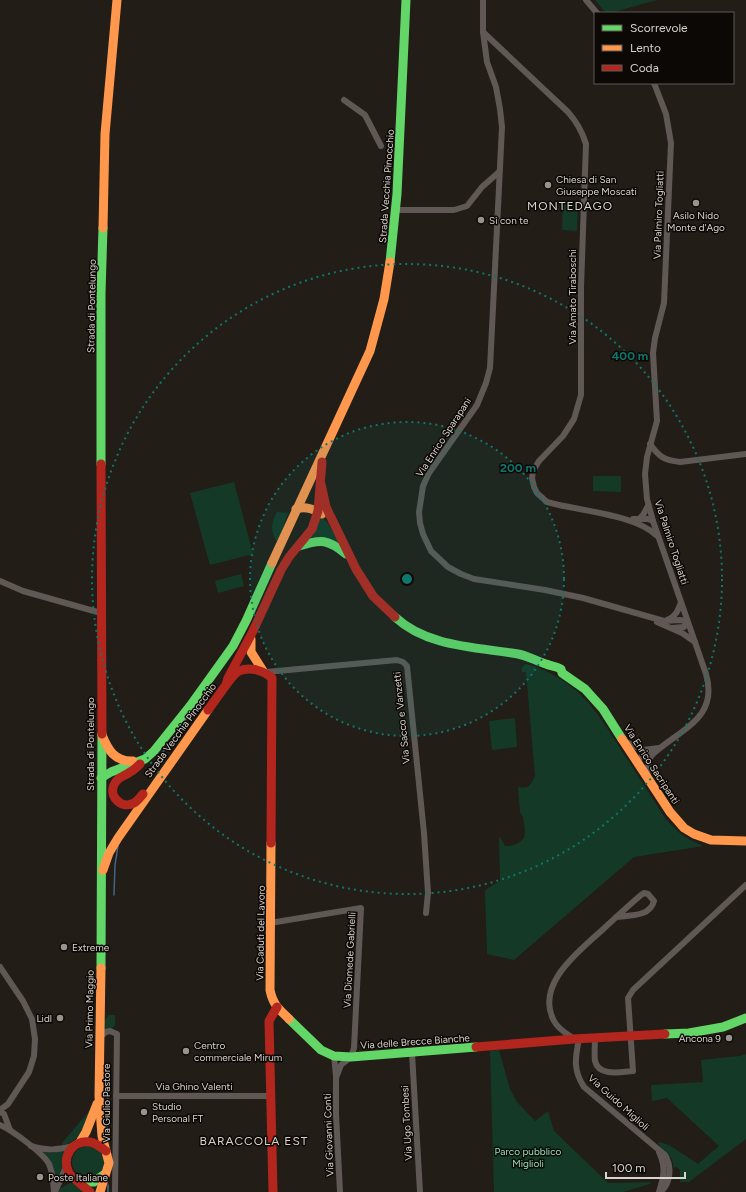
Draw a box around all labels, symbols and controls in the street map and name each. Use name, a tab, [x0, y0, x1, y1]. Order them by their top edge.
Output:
legend	[594, 12, 734, 84]
text: Scorrevole	[630, 21, 688, 35]
text: Lento	[630, 41, 661, 55]
text: Coda	[630, 61, 659, 75]
street label: Strada Vecchia Pinocchio	[376, 128, 397, 243]
street label: Via Palmiro Togliatti	[650, 171, 667, 259]
place label: Chiesa di San Giuseppe Moscati	[556, 173, 637, 198]
marker: Chiesa di San Giuseppe Moscati	[543, 180, 553, 190]
marker: Asilo Nido Monte d'Ago	[691, 198, 701, 208]
district label: MONTEDAGO	[527, 199, 613, 213]
place label: Asilo Nido Monte d'Ago	[667, 209, 725, 234]
place label: Sì con te	[489, 214, 529, 227]
marker: Sì con te	[476, 215, 486, 225]
street label: Via Amato Tiraboschi	[566, 249, 579, 345]
street label: Strada di Pontelungo	[84, 259, 99, 353]
text: 400 m	[612, 349, 648, 363]
street label: Via Enrico Sparapani	[413, 395, 474, 479]
text: 200 m	[500, 461, 536, 475]
street label: Via Palmiro Togliatti	[652, 498, 691, 586]
centre of rings	[400, 572, 414, 586]
street label: Via Sacco e Vanzetti	[390, 671, 413, 765]
street label: Strada Vecchia Pinocchio	[142, 680, 219, 780]
street label: Strada di Pontelungo	[84, 697, 97, 791]
street label: Via Enrico Sacripanti	[621, 722, 682, 807]
street label: Via Caduti del Lavoro	[253, 885, 268, 981]
street label: Via Diomede Gabrielli	[340, 912, 359, 1008]
place label: Extreme	[72, 941, 110, 954]
marker: Extreme	[59, 942, 69, 952]
street label: Via Primo Maggio	[82, 969, 97, 1048]
place label: Lidl	[36, 1012, 52, 1025]
marker: Lidl	[55, 1013, 65, 1023]
street label: Via delle Brecce Bianche	[360, 1031, 471, 1052]
place label: Ancona 9	[679, 1032, 721, 1045]
marker: Ancona 9	[724, 1033, 734, 1043]
place label: Centro commerciale Mirum	[194, 1039, 282, 1064]
marker: Centro commerciale Mirum	[181, 1046, 191, 1056]
street label: Via Giulio Pastore	[100, 1063, 113, 1142]
street label: Via Guido Miglioli	[585, 1071, 652, 1133]
street label: Via Ghino Valenti	[155, 1080, 233, 1093]
street label: Via Ugo Tombesi	[398, 1085, 415, 1161]
street label: Via Giovanni Conti	[321, 1093, 336, 1177]
place label: Studio Personal FT	[152, 1100, 204, 1125]
marker: Studio Personal FT	[139, 1107, 149, 1117]
district label: BARACCOLA EST	[200, 1134, 308, 1148]
park label: Parco pubblico Miglioli	[495, 1145, 562, 1170]
scale bar	[606, 1154, 685, 1180]
text: 100 m	[612, 1161, 646, 1175]
place label: Poste Italiane	[48, 1171, 109, 1184]
marker: Poste Italiane	[35, 1172, 45, 1182]

